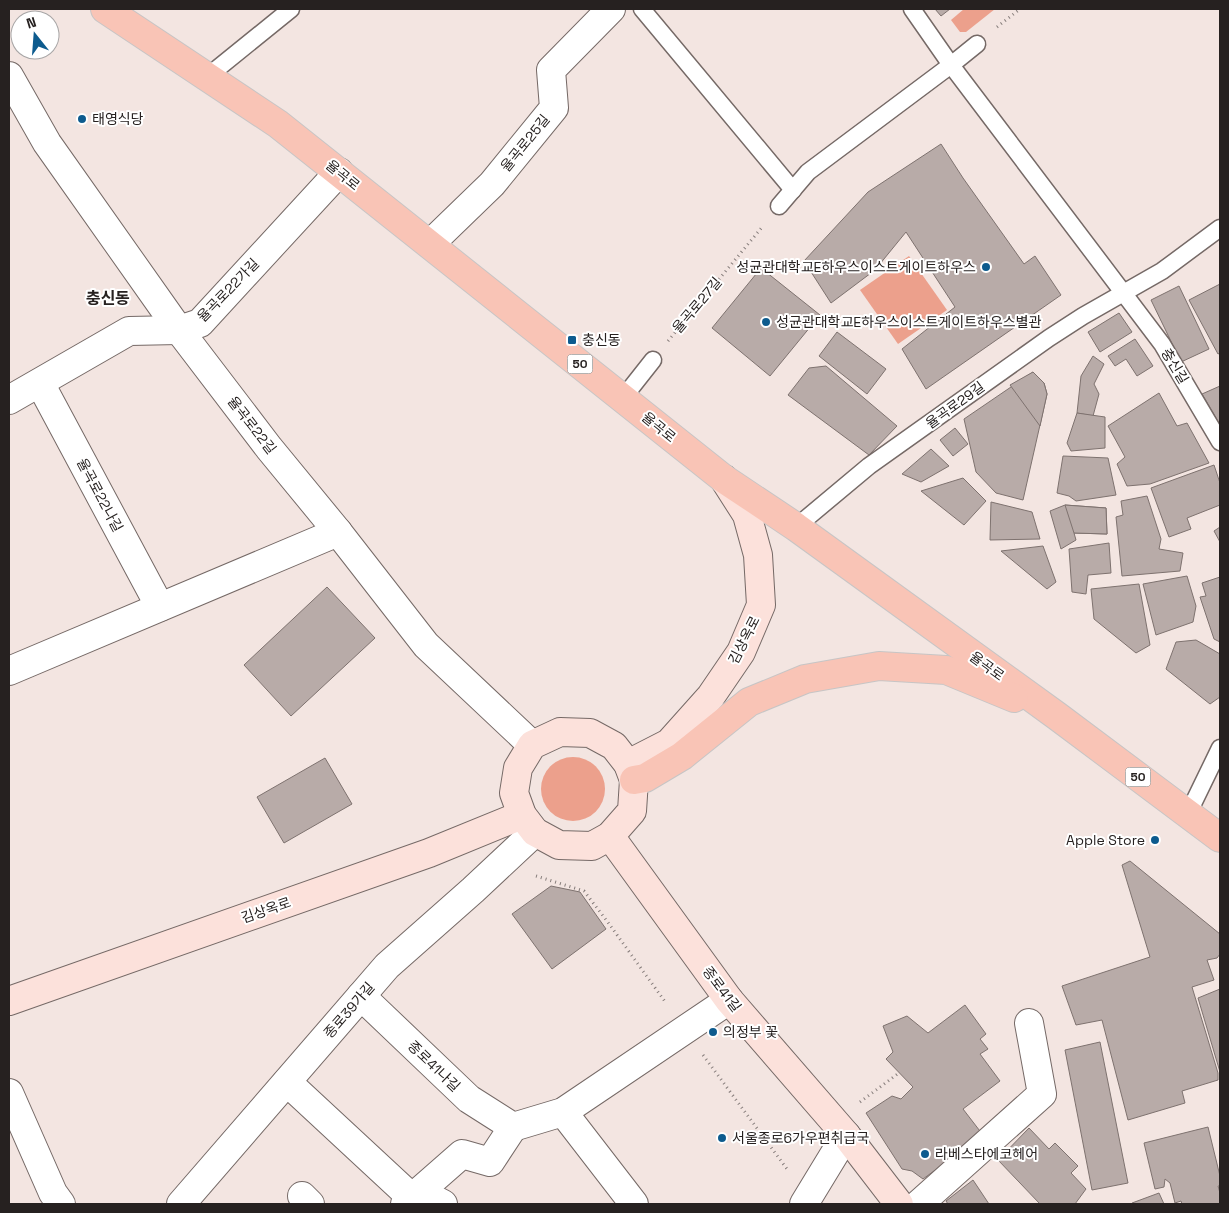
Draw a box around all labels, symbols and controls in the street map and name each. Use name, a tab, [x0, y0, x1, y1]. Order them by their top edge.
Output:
north arrow	[10, 10, 60, 60]
text: N	[24, 13, 38, 33]
place label: 태영식당	[92, 110, 144, 128]
street label: 율곡로25길	[496, 111, 554, 175]
marker: 태영식당	[76, 113, 88, 125]
street label: 율곡로	[322, 156, 364, 194]
street label: 율곡로22가길	[193, 255, 263, 325]
place label: 성균관대학교E하우스이스트게이트하우스	[736, 258, 976, 276]
marker: 성균관대학교E하우스이스트게이트하우스	[980, 261, 992, 273]
street label: 율곡로27길	[668, 273, 726, 337]
district label: 충신동	[86, 288, 130, 309]
place label: 성균관대학교E하우스이스트게이트하우스별관	[776, 313, 1042, 331]
marker: 성균관대학교E하우스이스트게이트하우스별관	[760, 316, 772, 328]
place label: 충신동	[582, 331, 621, 349]
marker: 충신동	[566, 334, 578, 346]
street label: 충신길	[1157, 345, 1193, 387]
road number: 50	[568, 354, 592, 374]
street label: 율곡로29길	[922, 378, 988, 432]
street label: 율곡로22길	[224, 393, 280, 457]
street label: 율곡로	[638, 408, 680, 446]
street label: 율곡로22나길	[73, 455, 127, 535]
street label: 김상옥로	[724, 613, 764, 667]
street label: 율곡로	[966, 647, 1008, 685]
road number: 50	[1126, 768, 1150, 786]
place label: Apple Store	[1066, 831, 1145, 849]
marker: Apple Store	[1149, 834, 1161, 846]
street label: 김상옥로	[239, 893, 293, 927]
street label: 종로41길	[699, 962, 745, 1016]
street label: 종로39가길	[320, 978, 378, 1042]
place label: 의정부 꽃	[723, 1023, 778, 1041]
marker: 의정부 꽃	[707, 1026, 719, 1038]
street label: 종로41나길	[404, 1037, 464, 1095]
place label: 서울종로6가우편취급국	[732, 1129, 869, 1147]
marker: 서울종로6가우편취급국	[716, 1132, 728, 1144]
place label: 라베스타에코헤어	[935, 1145, 1038, 1163]
marker: 라베스타에코헤어	[919, 1148, 931, 1160]

